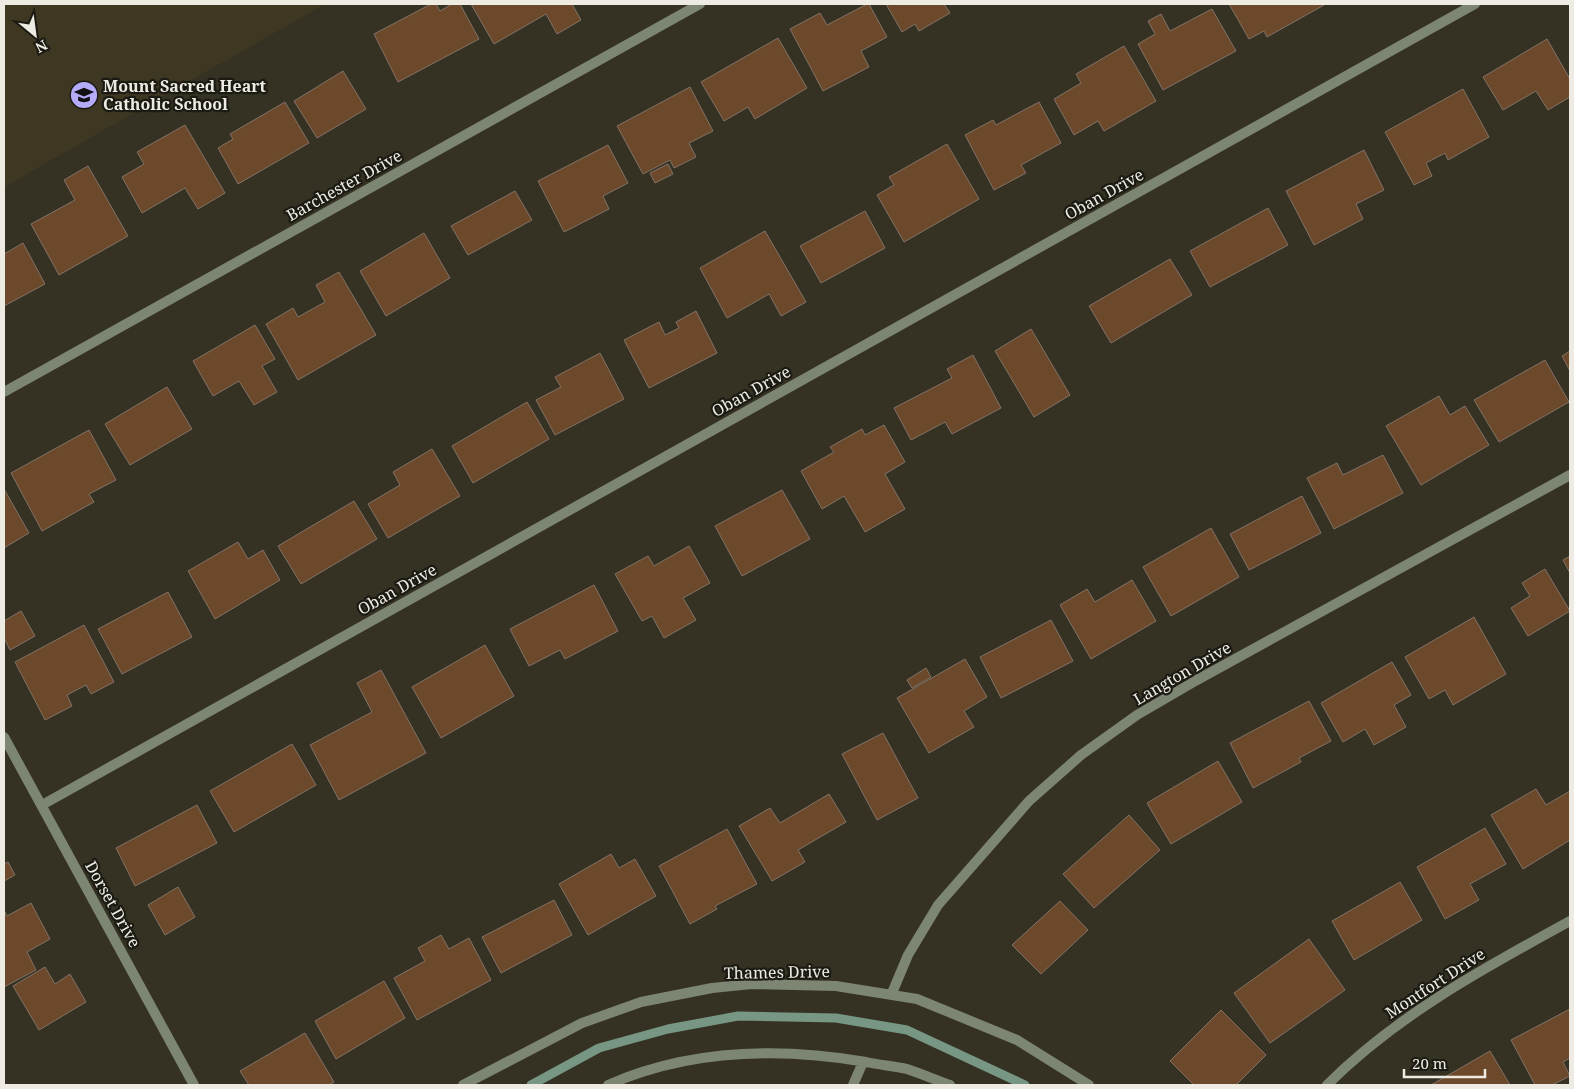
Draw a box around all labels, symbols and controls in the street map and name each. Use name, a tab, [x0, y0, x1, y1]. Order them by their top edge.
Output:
north arrow	[10, 10, 60, 60]
text: N	[32, 36, 51, 58]
place label: Mount Sacred Heart Catholic School	[103, 75, 267, 115]
school or university icon: Mount Sacred Heart Catholic School	[69, 80, 99, 110]
street label: Barchester Drive	[282, 144, 406, 226]
street label: Oban Drive	[1060, 163, 1148, 225]
street label: Oban Drive	[707, 360, 795, 422]
street label: Oban Drive	[353, 558, 441, 620]
street label: Langton Drive	[1129, 636, 1235, 710]
street label: Dorset Drive	[80, 857, 146, 951]
street label: Montfort Drive	[1381, 943, 1489, 1023]
street label: Thames Drive	[724, 960, 830, 984]
scale bar	[1404, 1046, 1485, 1078]
text: 20 m	[1412, 1053, 1447, 1073]

